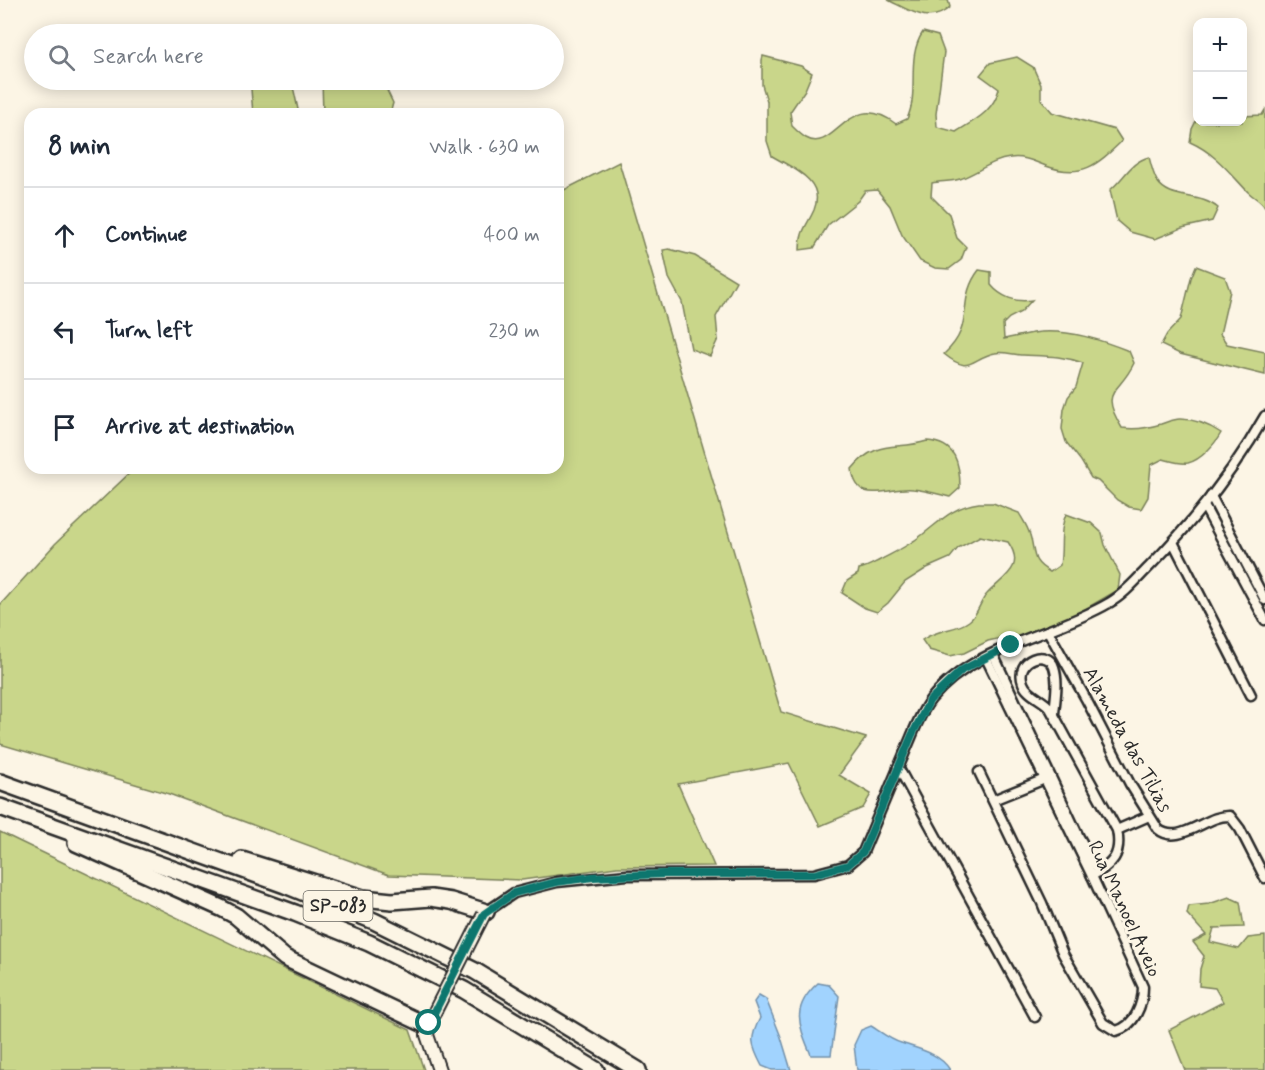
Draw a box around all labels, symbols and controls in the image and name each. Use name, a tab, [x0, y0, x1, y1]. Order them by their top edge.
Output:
map controls	[1193, 18, 1247, 126]
button: +	[1193, 18, 1247, 72]
search box	[24, 24, 564, 90]
icon: search	[45, 41, 78, 74]
text: Search here	[93, 43, 204, 71]
button: −	[1193, 72, 1247, 126]
text: 8 min	[48, 130, 111, 164]
text: Walk · 630 m	[429, 134, 540, 161]
icon: ahead	[48, 219, 81, 252]
text: Continue	[105, 221, 187, 249]
text: 400 m	[484, 222, 540, 249]
icon: left	[48, 315, 81, 348]
text: Turn left	[105, 317, 193, 345]
text: 230 m	[488, 318, 540, 345]
icon: arrive	[48, 411, 81, 444]
text: Arrive at destination	[105, 413, 295, 441]
route end	[997, 631, 1023, 657]
street label: Alameda das Tilias	[1076, 662, 1178, 818]
street label: Rua Manoel Aveio	[1081, 836, 1167, 982]
road number: SP-083	[304, 891, 372, 921]
route start	[415, 1009, 441, 1035]

